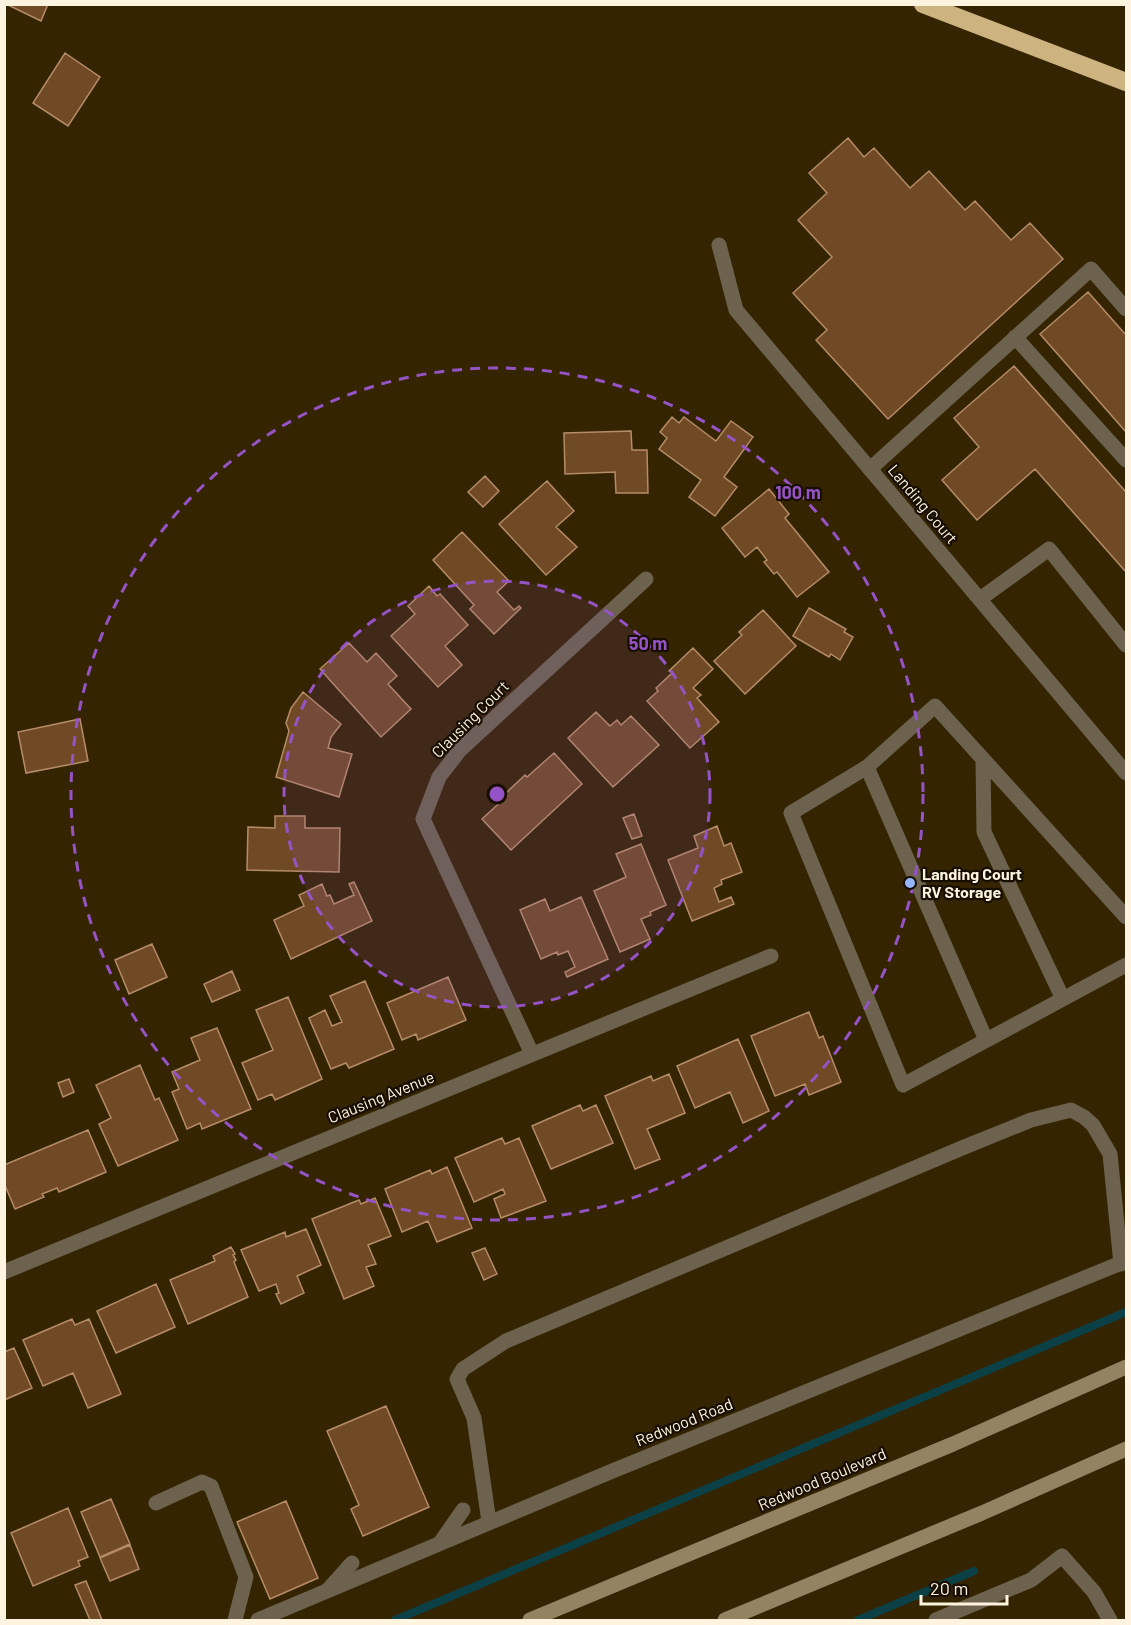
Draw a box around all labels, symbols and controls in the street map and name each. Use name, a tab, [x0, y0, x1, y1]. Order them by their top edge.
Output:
street label: Landing Court	[885, 460, 962, 547]
text: 100 m	[775, 481, 821, 503]
text: 50 m	[629, 632, 667, 654]
street label: Clausing Court	[427, 676, 512, 761]
centre of rings	[487, 784, 507, 804]
place label: Landing Court RV Storage	[922, 864, 1022, 901]
marker: Landing Court RV Storage	[903, 876, 917, 890]
street label: Clausing Avenue	[325, 1067, 437, 1127]
street label: Redwood Road	[632, 1393, 735, 1450]
street label: Redwood Boulevard	[755, 1443, 889, 1514]
scale bar	[921, 1568, 1006, 1606]
text: 20 m	[930, 1577, 968, 1599]

